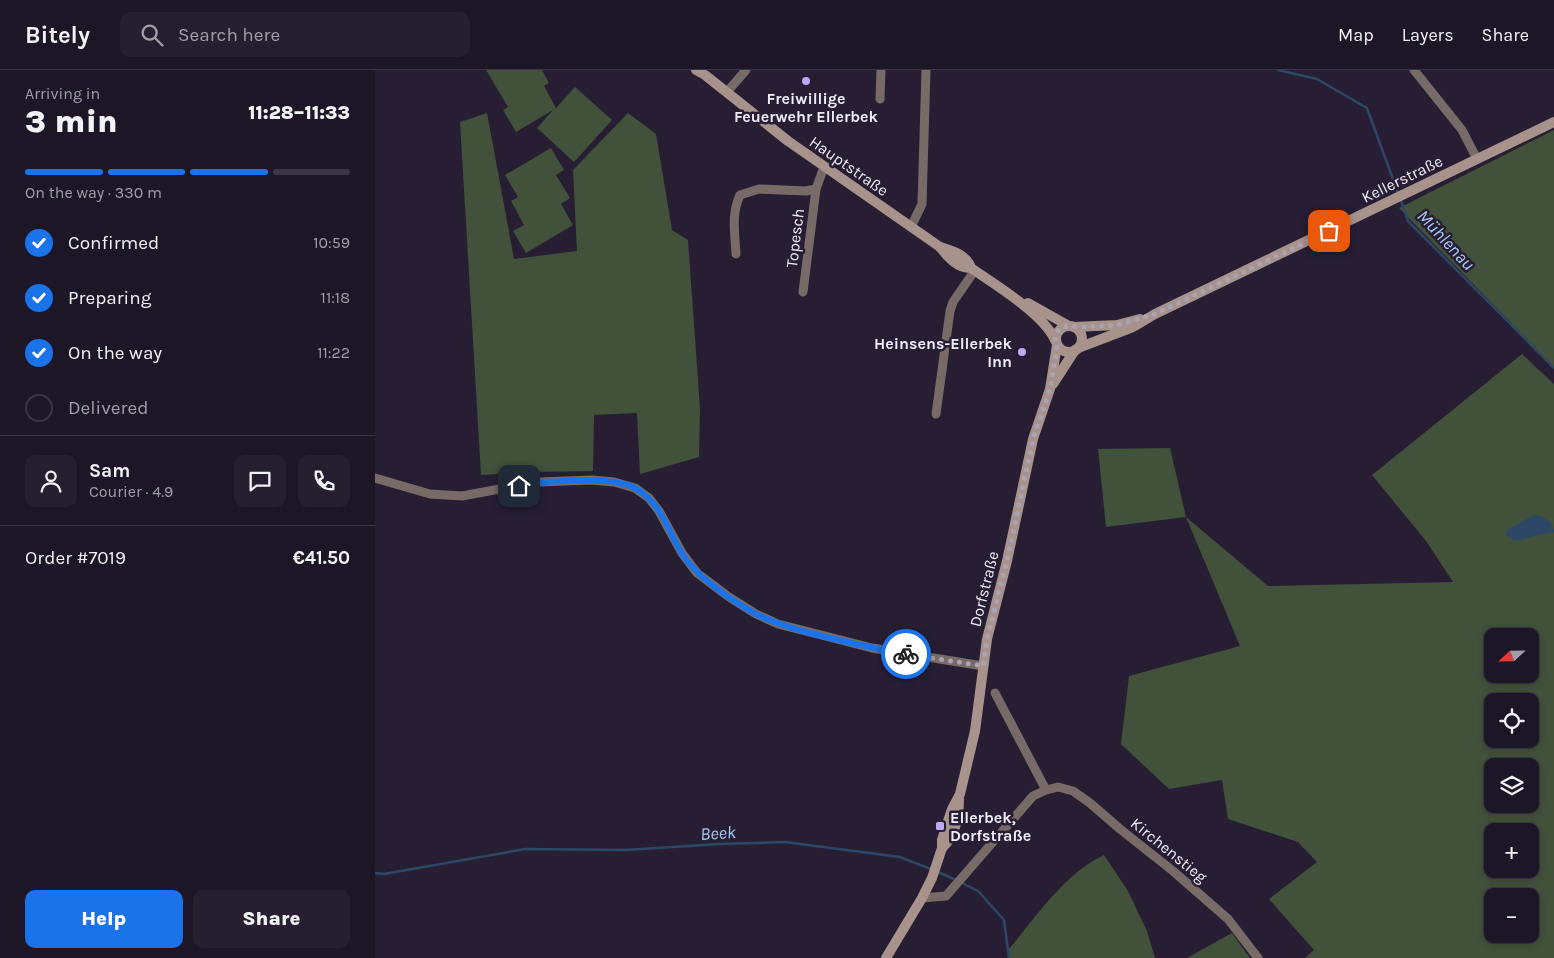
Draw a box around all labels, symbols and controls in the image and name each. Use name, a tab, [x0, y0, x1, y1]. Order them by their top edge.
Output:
search box	[120, 12, 470, 57]
text: Bitely	[25, 21, 90, 49]
icon: search	[138, 21, 166, 49]
text: Search here	[178, 24, 280, 46]
text: Map	[1338, 24, 1374, 46]
text: Layers	[1402, 24, 1454, 46]
text: Share	[1482, 24, 1529, 46]
marker: Freiwillige Feuerwehr Ellerbek	[800, 75, 812, 87]
text: Arriving in	[25, 84, 100, 103]
place label: Freiwillige Feuerwehr Ellerbek	[734, 89, 879, 126]
text: 11:28–11:33	[248, 102, 350, 124]
text: 3 min	[25, 103, 118, 140]
street label: Hauptstraße	[806, 132, 892, 200]
street label: Kellerstraße	[1358, 151, 1446, 207]
text: On the way · 330 m	[25, 183, 162, 202]
water label: Mühlenau	[1412, 205, 1480, 275]
street label: Topesch	[782, 207, 808, 269]
pin	[1308, 210, 1350, 252]
icon: bag	[1315, 217, 1343, 245]
icon: check	[25, 229, 53, 257]
text: Confirmed	[68, 232, 159, 254]
text: 10:59	[313, 233, 350, 252]
icon: check	[25, 284, 53, 312]
text: Preparing	[68, 287, 151, 309]
text: 11:18	[321, 288, 350, 307]
place label: Heinsens-Ellerbek Inn	[874, 334, 1013, 371]
icon: check	[25, 339, 53, 367]
text: On the way	[68, 342, 162, 364]
text: 11:22	[317, 343, 350, 362]
marker: Heinsens-Ellerbek Inn	[1016, 346, 1028, 358]
text: Delivered	[68, 397, 148, 419]
button: person	[25, 455, 77, 507]
button: chat	[234, 455, 286, 507]
button: phone	[298, 455, 350, 507]
text: Sam	[89, 460, 130, 482]
pin	[498, 465, 540, 507]
icon: home	[505, 472, 533, 500]
text: Courier · 4.9	[89, 482, 173, 501]
text: Order #7019	[25, 547, 126, 569]
text: €41.50	[293, 547, 350, 569]
street label: Dorfstraße	[965, 549, 1003, 629]
north arrow	[1484, 628, 1539, 682]
map controls	[1484, 628, 1539, 943]
courier	[881, 629, 931, 679]
icon: bike	[892, 640, 920, 668]
button: locate	[1484, 693, 1539, 748]
button: layers	[1484, 758, 1539, 813]
place label: Ellerbek, Dorfstraße	[950, 808, 1031, 845]
street label: Kirchenstieg	[1127, 814, 1211, 886]
marker: Ellerbek, Dorfstraße	[934, 820, 946, 832]
water label: Beek	[699, 821, 737, 845]
button: +	[1484, 823, 1539, 878]
button: −	[1484, 888, 1539, 943]
button: Help	[25, 890, 183, 948]
button: Share	[193, 890, 350, 948]

